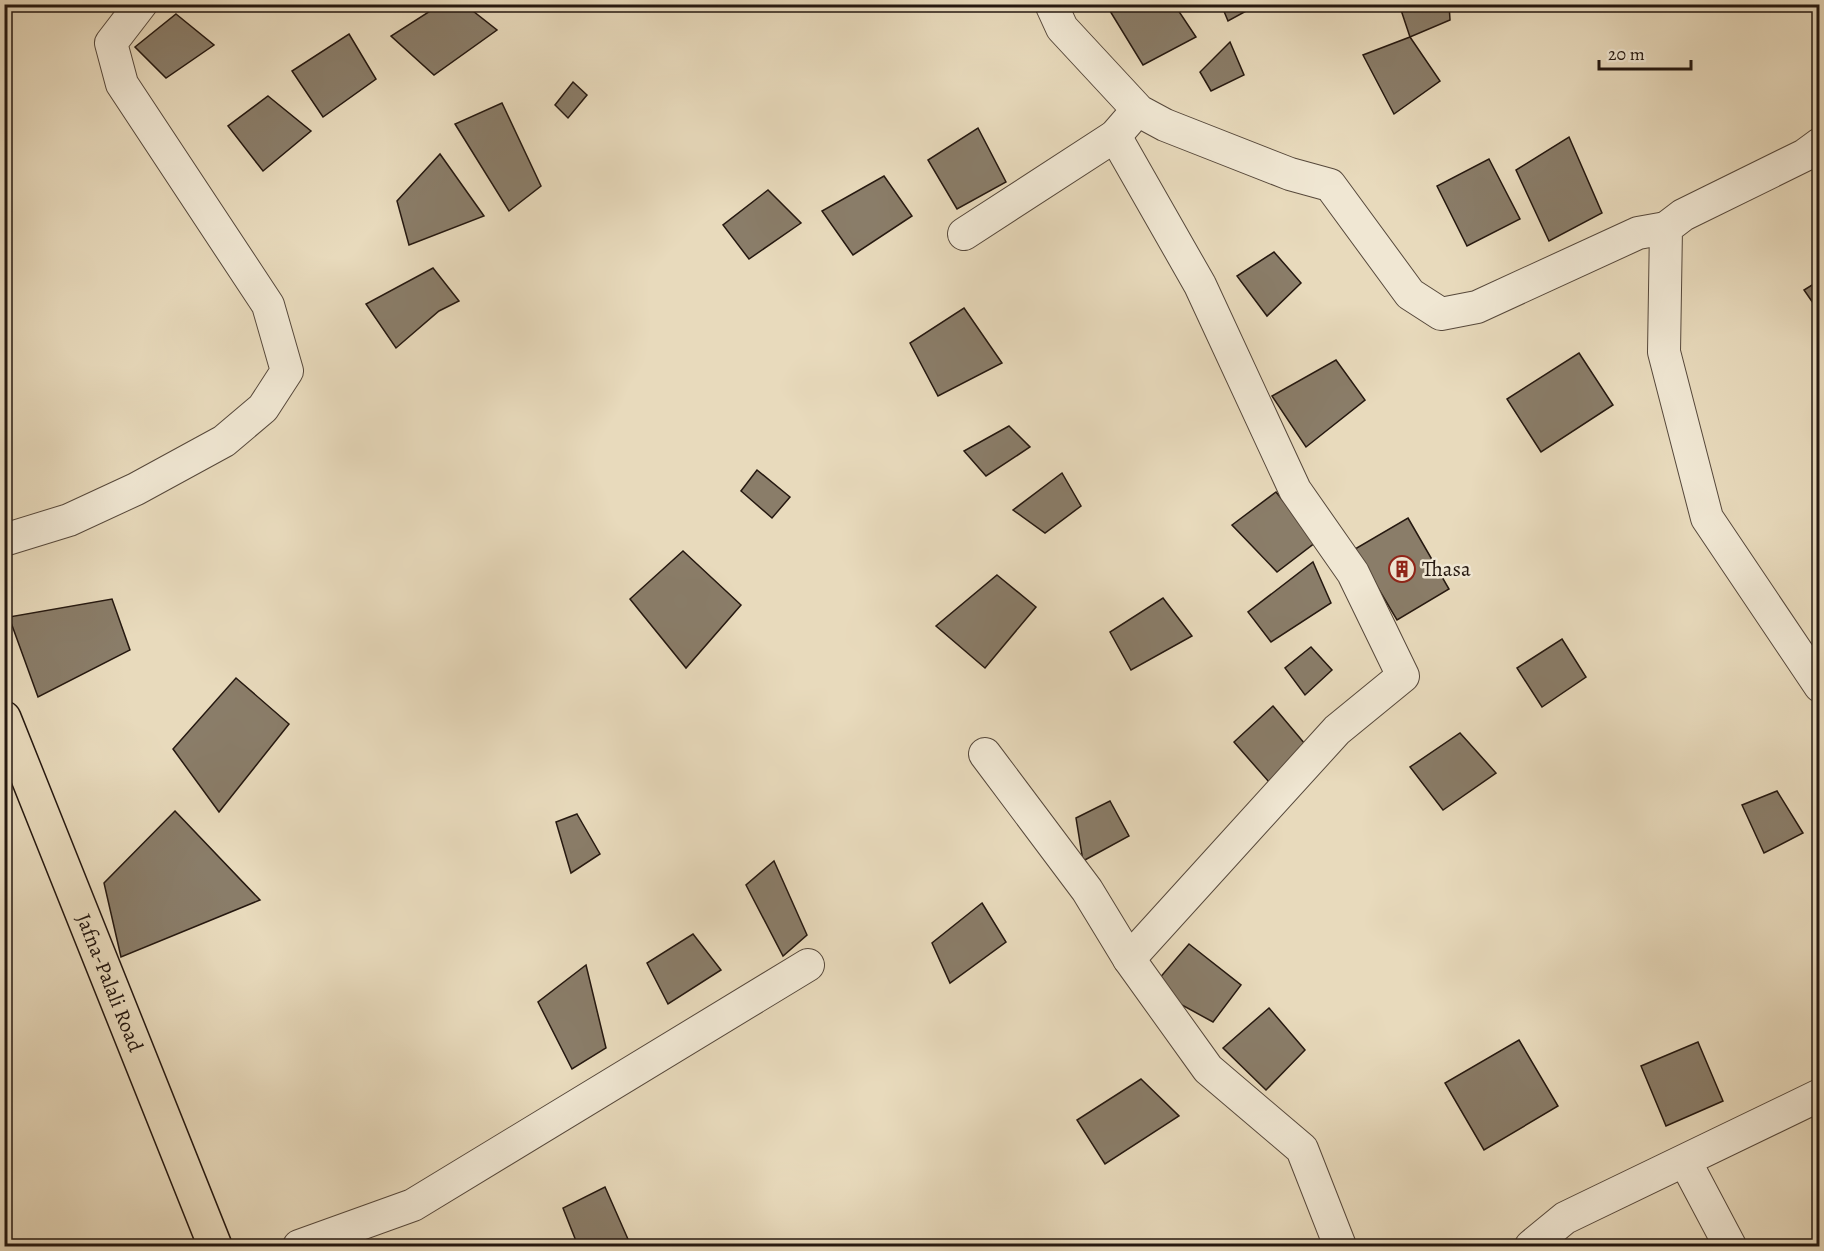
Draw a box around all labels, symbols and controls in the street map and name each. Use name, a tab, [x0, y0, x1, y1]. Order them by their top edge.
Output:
scale bar	[1599, 33, 1690, 71]
text: 20 m	[1608, 42, 1645, 66]
building icon: Thasa	[1387, 554, 1417, 584]
place label: Thasa	[1422, 555, 1471, 583]
street label: Jafna-Palali Road	[70, 909, 150, 1057]

